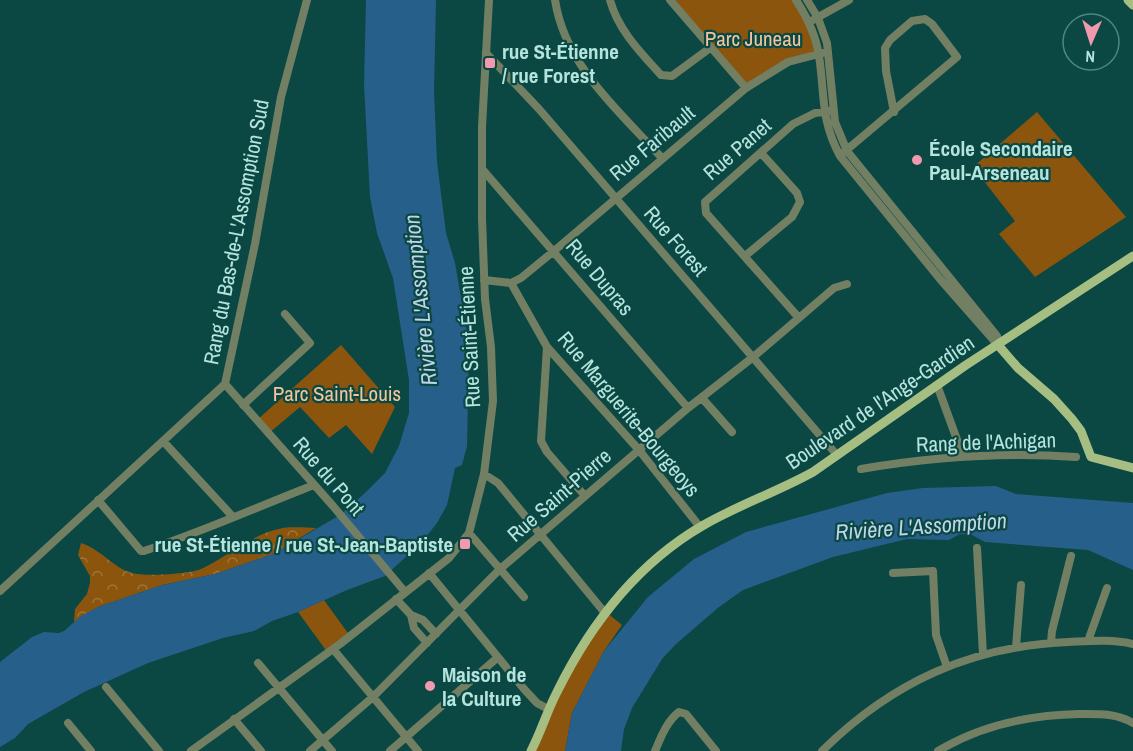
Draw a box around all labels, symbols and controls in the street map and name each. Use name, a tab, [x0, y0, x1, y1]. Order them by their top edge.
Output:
north arrow	[1061, 12, 1121, 72]
park label: Parc Juneau	[705, 24, 801, 53]
place label: rue St-Étienne / rue Forest	[502, 37, 619, 90]
text: N	[1085, 46, 1096, 68]
marker: rue St-Étienne / rue Forest	[483, 56, 497, 70]
street label: Rang du Bas-de-L'Assomption Sud	[196, 97, 276, 367]
street label: Rue Faribault	[603, 98, 701, 187]
street label: Rue Panet	[697, 111, 777, 187]
place label: École Secondaire Paul-Arseneau	[929, 134, 1073, 187]
marker: École Secondaire Paul-Arseneau	[910, 153, 924, 167]
street label: Rue Forest	[637, 200, 715, 282]
water label: Rivière L'Assomption	[396, 213, 444, 387]
street label: Rue Dupras	[559, 232, 641, 322]
street label: Rue Saint-Étienne	[451, 265, 487, 409]
street label: Rue Marguerite-Bourgeoys	[551, 325, 707, 503]
street label: Boulevard de l'Ange-Gardien	[780, 328, 980, 476]
park label: Parc Saint-Louis	[273, 379, 401, 408]
street label: Rang de l'Achigan	[915, 425, 1057, 459]
street label: Rue du Pont	[287, 430, 371, 522]
street label: Rue Saint-Pierre	[501, 442, 617, 548]
water label: Rivière L'Assomption	[834, 505, 1008, 547]
place label: rue St-Étienne / rue St-Jean-Baptiste	[154, 530, 453, 559]
marker: rue St-Étienne / rue St-Jean-Baptiste	[458, 537, 472, 551]
place label: Maison de la Culture	[442, 660, 526, 713]
marker: Maison de la Culture	[423, 679, 437, 693]

